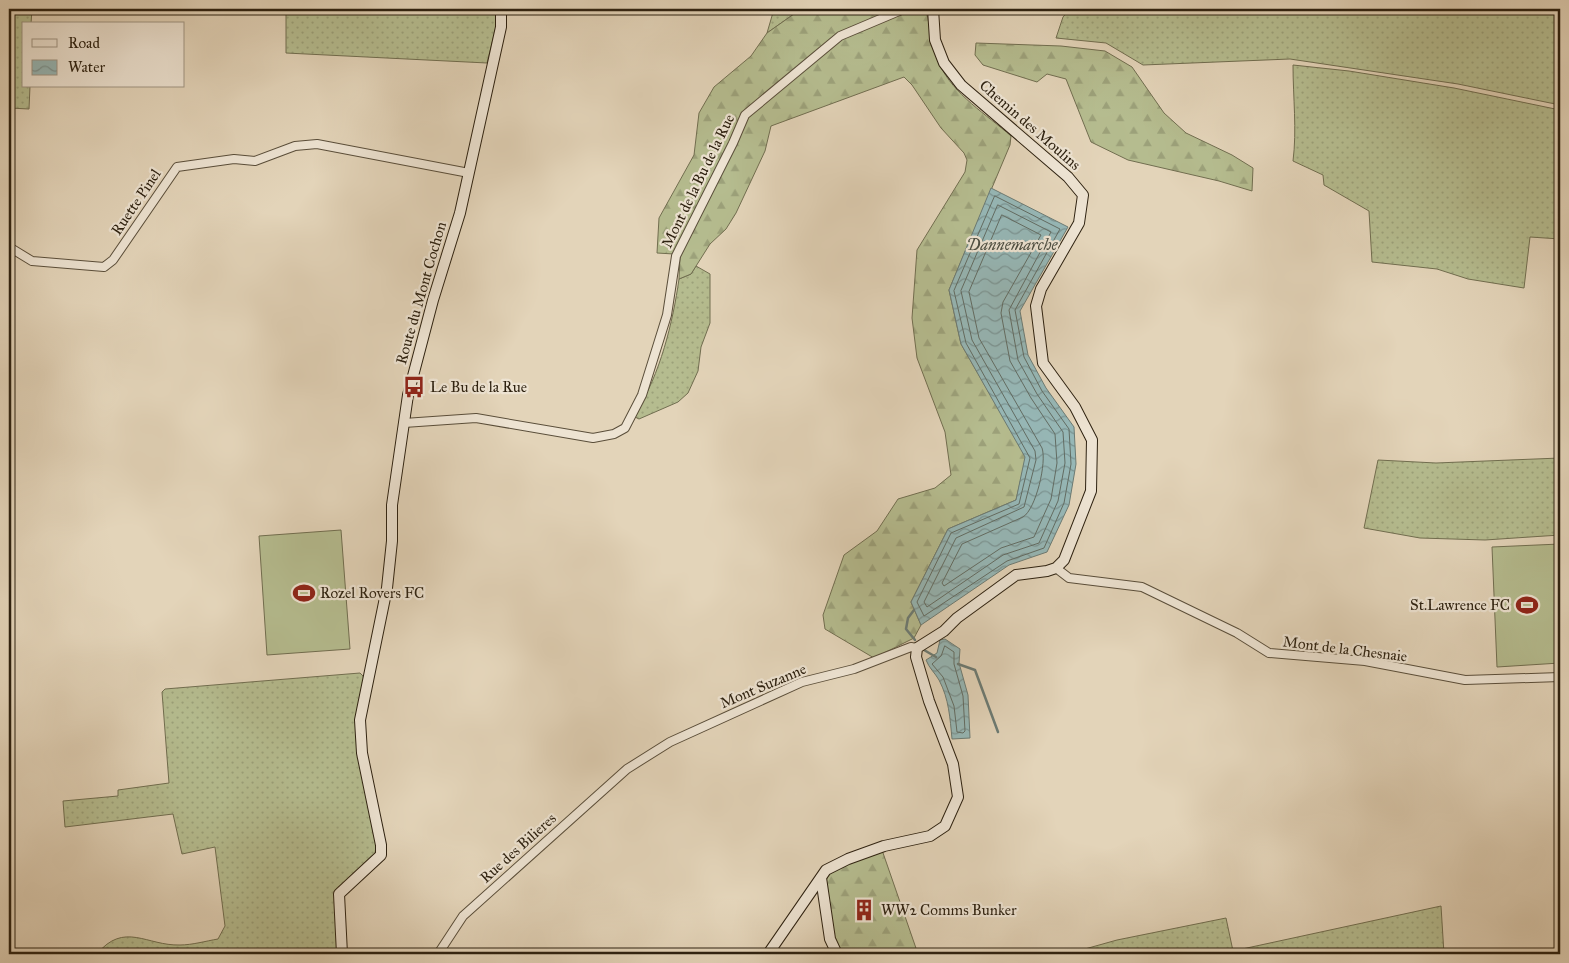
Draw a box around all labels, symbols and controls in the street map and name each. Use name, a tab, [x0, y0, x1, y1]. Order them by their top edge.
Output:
legend	[22, 22, 185, 88]
text: Road	[68, 34, 100, 52]
text: Water	[68, 58, 105, 76]
street label: Chemin des Moulins	[976, 76, 1084, 174]
street label: Mont de la Bu de la Rue	[658, 111, 738, 251]
street label: Ruette Pinel	[107, 165, 165, 238]
street label: Route du Mont Cochon	[392, 220, 450, 366]
water label: Dannemarche	[967, 235, 1058, 254]
bus stop icon: Le Bu de la Rue	[401, 374, 427, 400]
place label: Le Bu de la Rue	[430, 378, 527, 396]
sports icon: Rozel Rovers FC	[291, 580, 317, 606]
place label: Rozel Rovers FC	[320, 584, 424, 602]
sports icon: St.Lawrence FC	[1514, 592, 1540, 618]
place label: St.Lawrence FC	[1410, 596, 1510, 614]
street label: Mont de la Chesnaie	[1282, 632, 1408, 666]
street label: Mont Suzanne	[717, 660, 809, 712]
street label: Rue des Bilieres	[476, 809, 560, 887]
building icon: WW2 Comms Bunker	[851, 897, 877, 923]
place label: WW2 Comms Bunker	[881, 901, 1017, 919]

